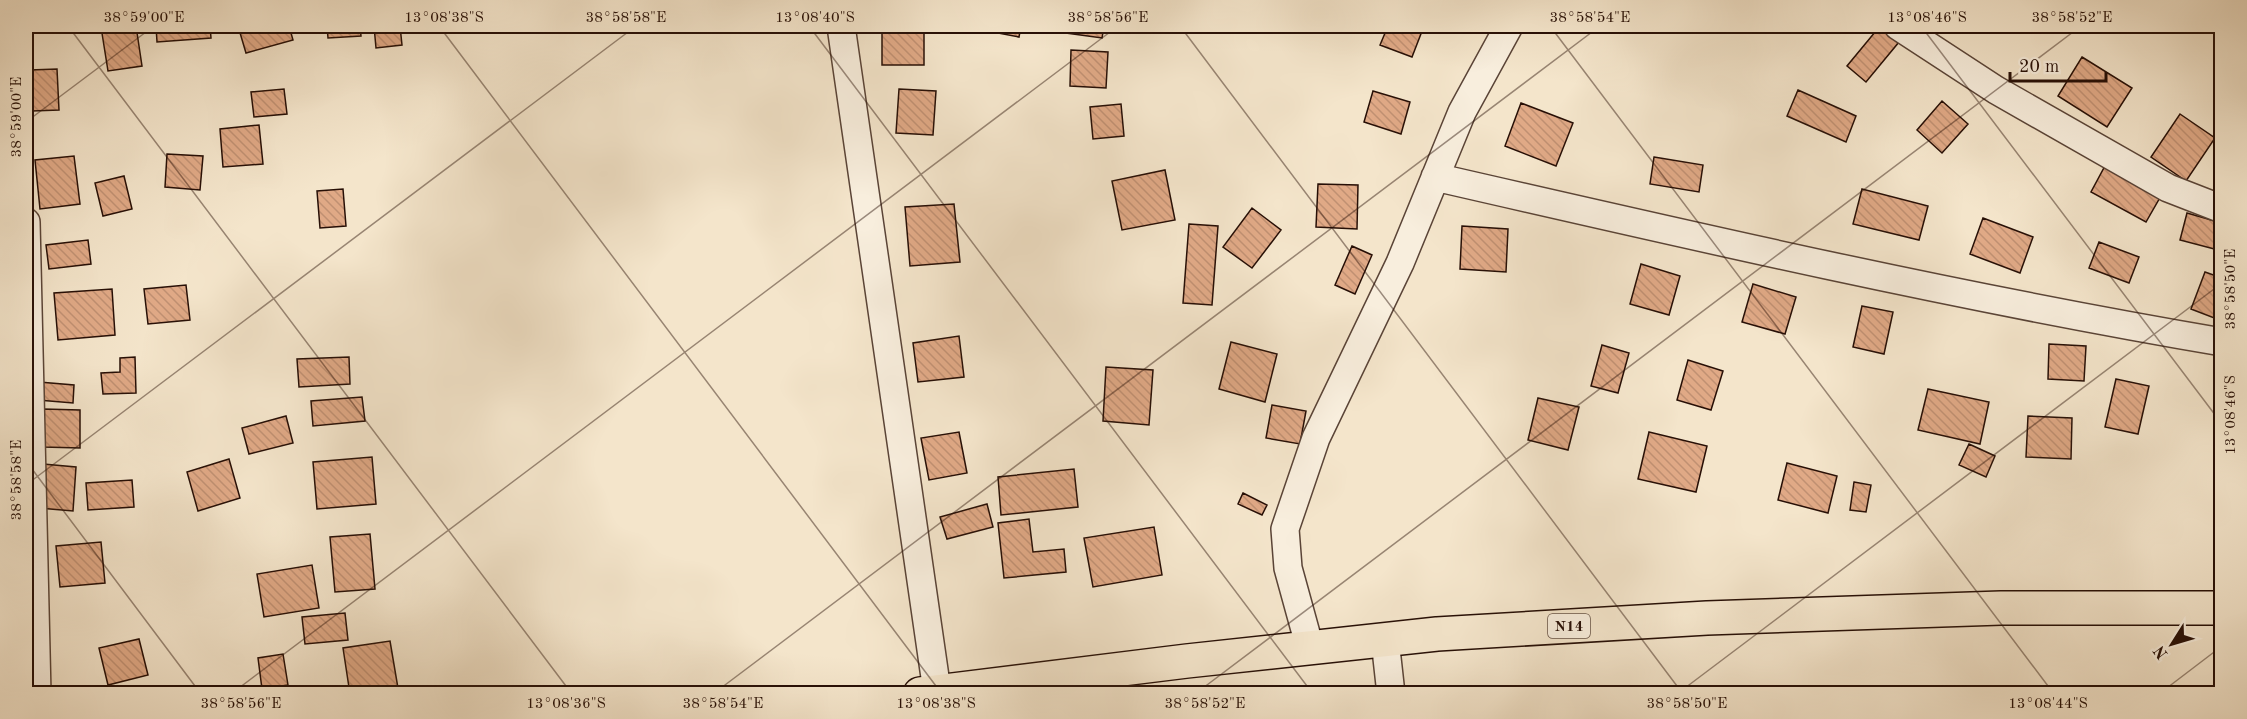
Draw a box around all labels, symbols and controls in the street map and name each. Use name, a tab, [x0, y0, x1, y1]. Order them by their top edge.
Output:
text: 38°59'00"E	[104, 11, 184, 26]
text: 13°08'38"S	[404, 11, 484, 26]
text: 38°58'58"E	[586, 11, 666, 26]
text: 13°08'40"S	[775, 11, 855, 26]
text: 38°58'56"E	[1068, 11, 1148, 26]
text: 38°58'54"E	[1550, 11, 1630, 26]
text: 13°08'46"S	[1887, 11, 1967, 26]
text: 38°58'52"E	[2032, 11, 2112, 26]
scale bar	[2010, 45, 2106, 83]
text: 20 m	[2019, 58, 2059, 76]
text: 38°59'00"E	[10, 77, 25, 157]
text: 38°58'50"E	[2224, 249, 2239, 329]
text: 13°08'46"S	[2224, 375, 2239, 455]
text: 38°58'58"E	[10, 440, 25, 520]
road number: N14	[1548, 614, 1590, 638]
north arrow	[2142, 614, 2202, 674]
text: N	[2151, 642, 2172, 662]
text: 38°58'56"E	[201, 697, 281, 712]
text: 13°08'36"S	[526, 697, 606, 712]
text: 38°58'54"E	[683, 697, 763, 712]
text: 13°08'38"S	[896, 697, 976, 712]
text: 38°58'52"E	[1165, 697, 1245, 712]
text: 38°58'50"E	[1647, 697, 1727, 712]
text: 13°08'44"S	[2008, 697, 2088, 712]

